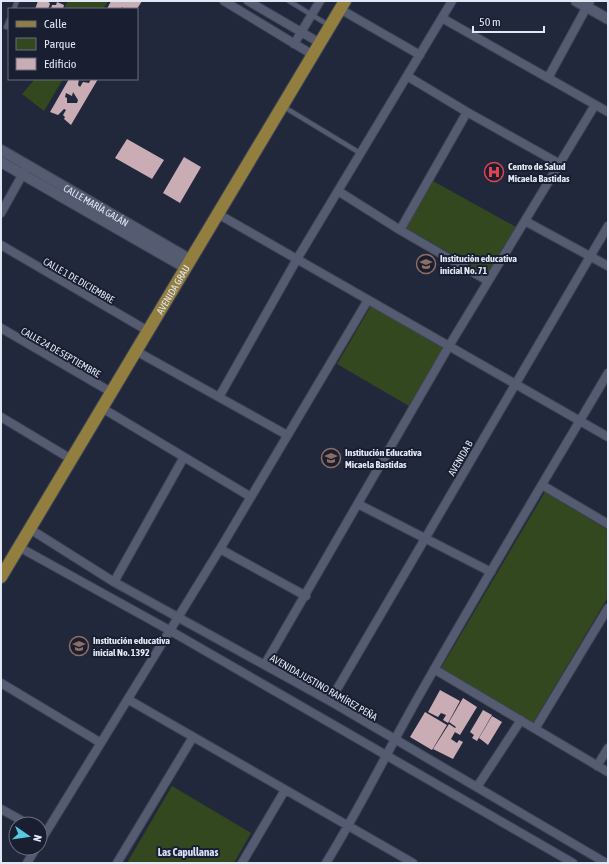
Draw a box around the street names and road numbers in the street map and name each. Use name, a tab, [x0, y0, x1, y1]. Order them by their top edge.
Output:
street label: CALLE MARÍA GALÁN	[62, 182, 130, 229]
street label: CALLE 1 DE DICIEMBRE	[41, 256, 117, 306]
street label: AVENIDA GRAU	[154, 263, 192, 316]
street label: CALLE 24 DE SEPTIEMBRE	[19, 325, 103, 380]
street label: AVENIDA B	[446, 438, 475, 478]
street label: AVENIDA JUSTINO RAMÍREZ PEÑA	[268, 652, 379, 723]

